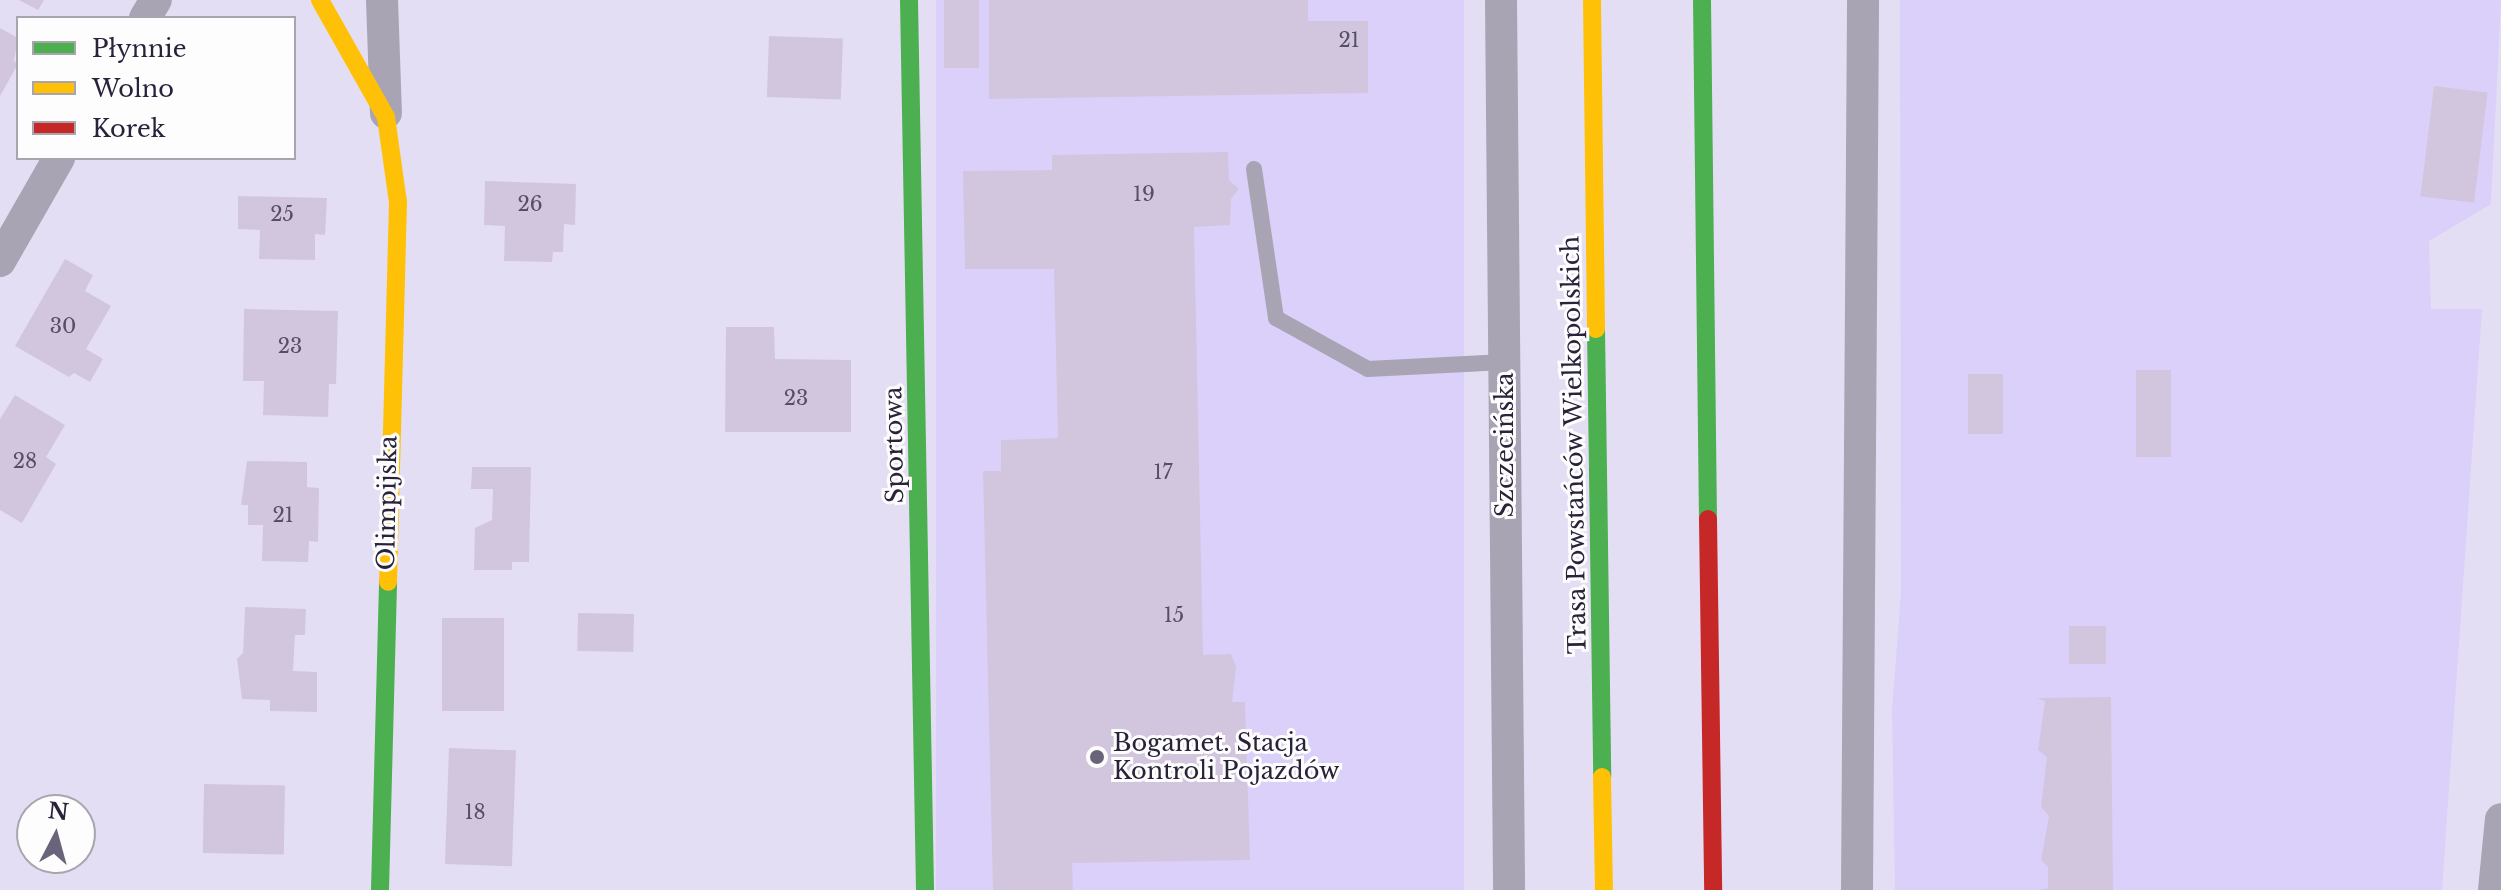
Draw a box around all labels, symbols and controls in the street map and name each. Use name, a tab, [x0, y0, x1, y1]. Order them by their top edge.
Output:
legend	[16, 16, 296, 160]
house number: 21	[1338, 28, 1360, 52]
text: Płynnie	[92, 34, 187, 63]
text: Wolno	[92, 74, 174, 103]
text: Korek	[92, 114, 165, 143]
house number: 19	[1133, 182, 1155, 206]
house number: 26	[517, 192, 543, 216]
house number: 25	[270, 202, 294, 226]
street label: Trasa Powstańców Wielkopolskich	[1556, 235, 1592, 655]
house number: 30	[50, 314, 76, 338]
house number: 23	[278, 334, 302, 358]
street label: Szczecińska	[1491, 372, 1519, 518]
house number: 23	[784, 386, 808, 410]
street label: Sportowa	[879, 386, 909, 504]
street label: Olimpijska	[371, 435, 403, 571]
house number: 28	[13, 449, 37, 473]
house number: 17	[1154, 460, 1172, 484]
house number: 21	[272, 503, 294, 527]
house number: 15	[1164, 603, 1184, 627]
place label: Bogamet. Stacja Kontroli Pojazdów	[1113, 729, 1339, 785]
marker: Bogamet. Stacja Kontroli Pojazdów	[1088, 748, 1106, 766]
north arrow	[16, 794, 96, 874]
text: N	[47, 797, 70, 826]
house number: 18	[464, 800, 486, 824]

